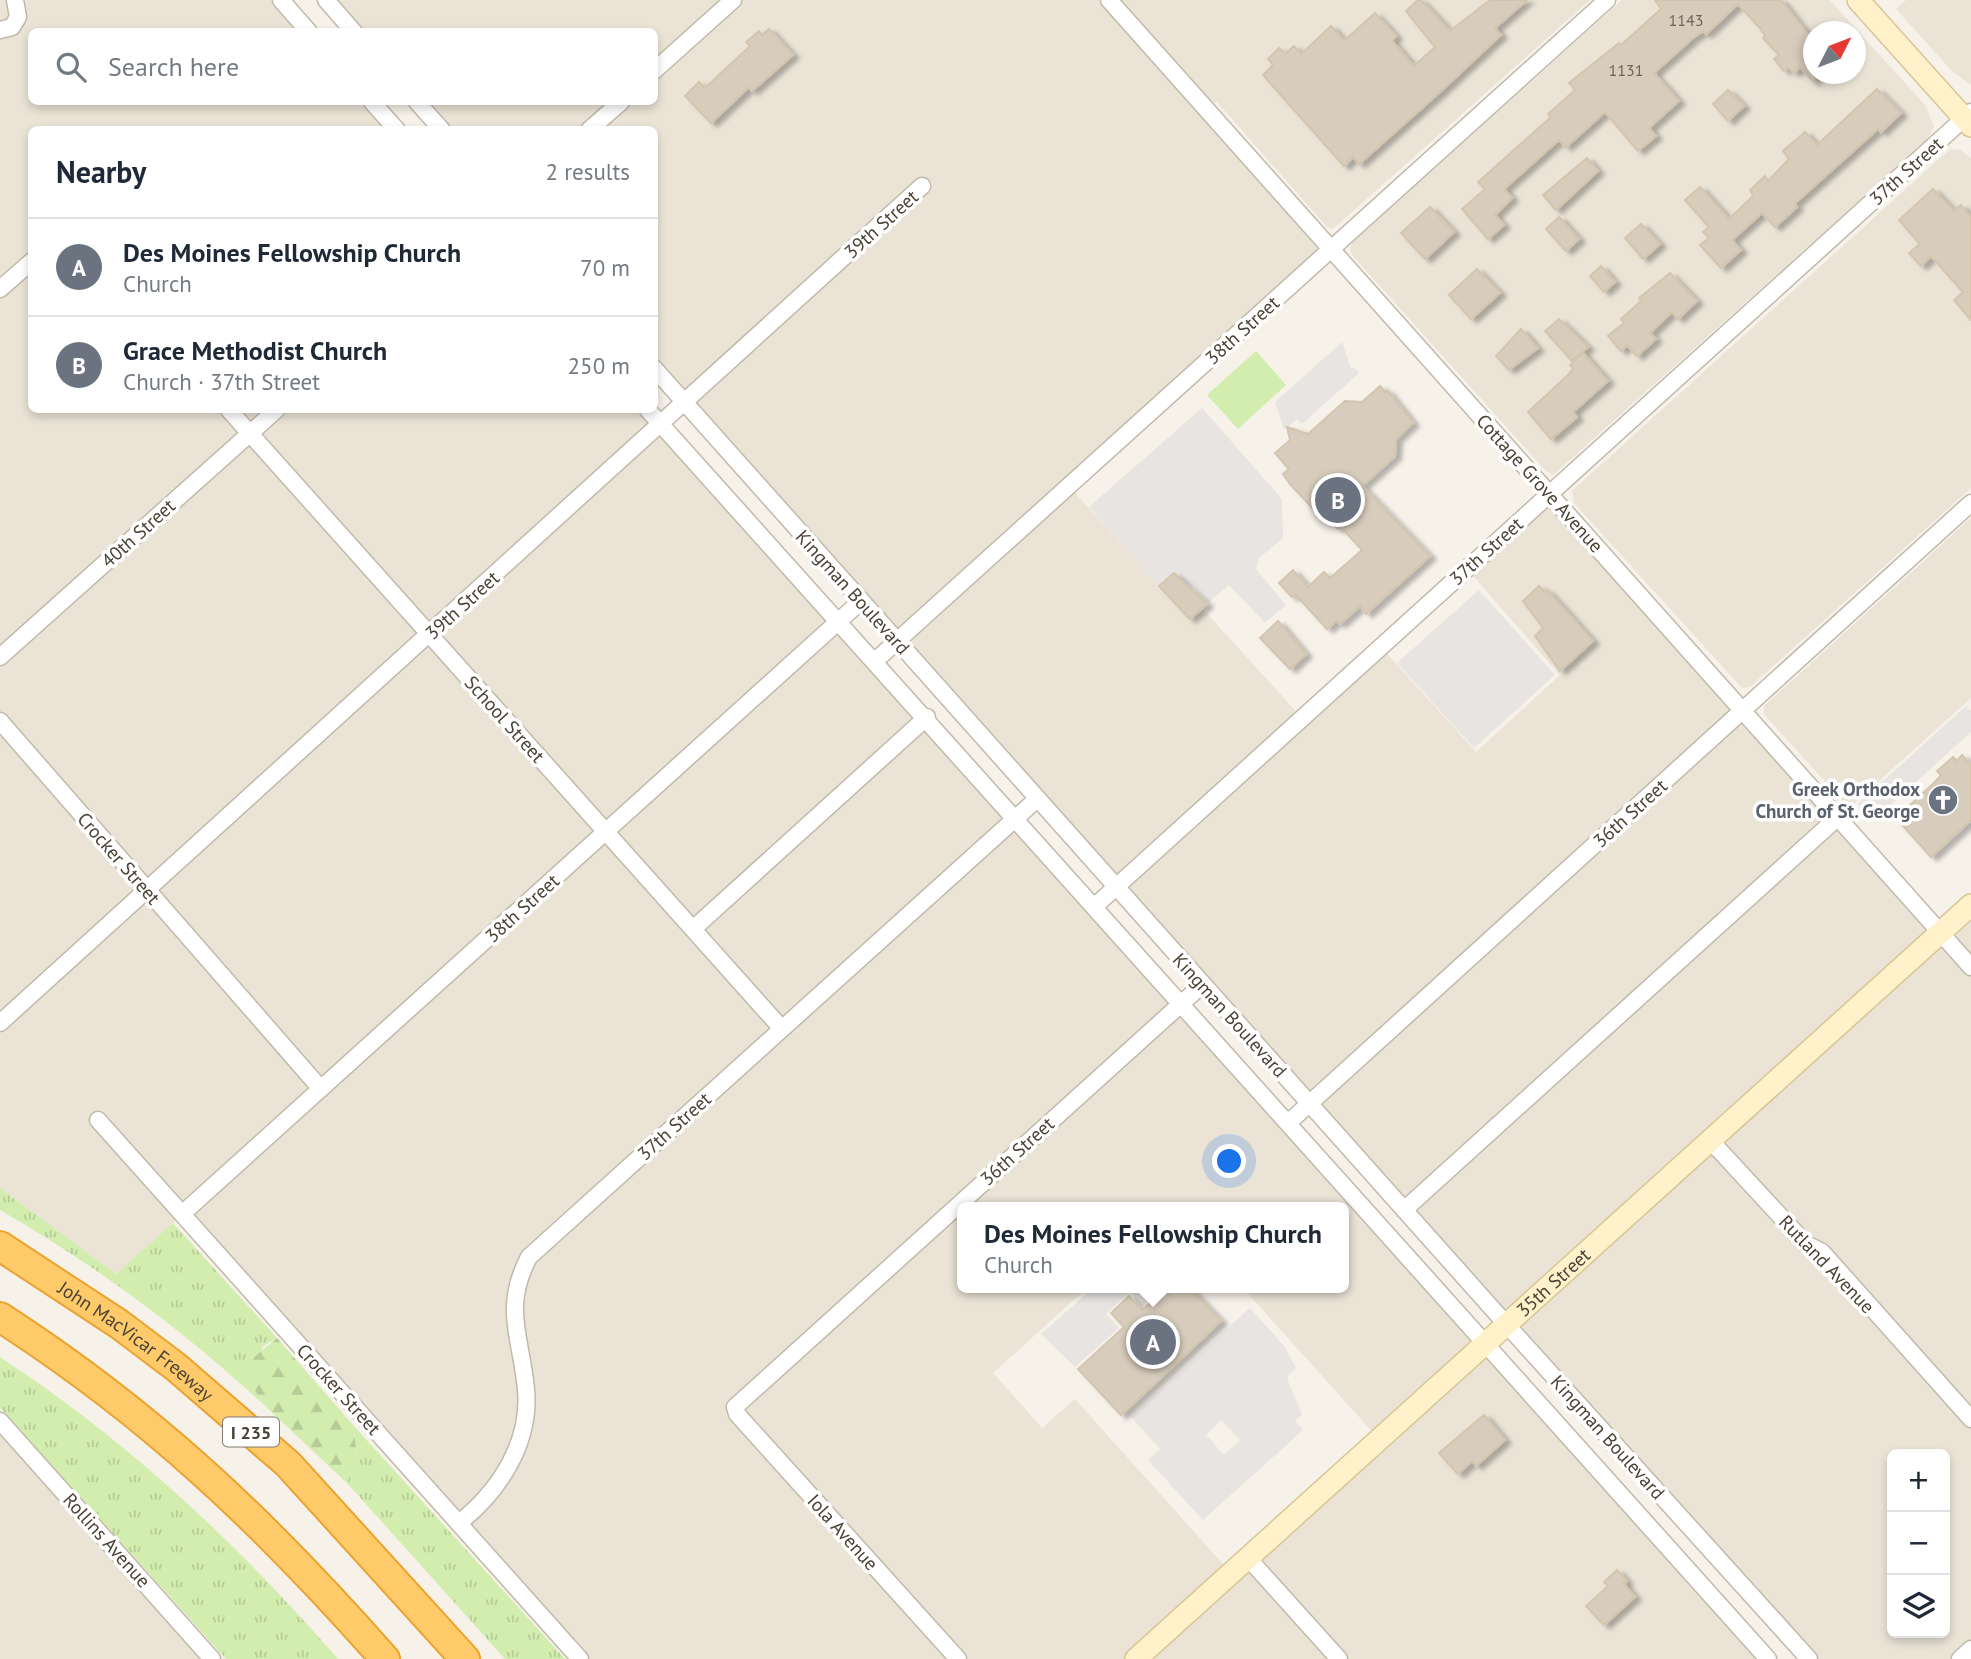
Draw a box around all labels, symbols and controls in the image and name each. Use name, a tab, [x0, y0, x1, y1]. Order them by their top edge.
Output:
house number: 1143	[1669, 10, 1703, 30]
north arrow	[1803, 21, 1866, 84]
search box	[28, 28, 658, 105]
icon: search	[52, 48, 90, 86]
text: Search here	[108, 50, 239, 83]
house number: 1131	[1609, 60, 1643, 80]
street label: 37th Street	[1864, 131, 1948, 210]
text: Nearby	[56, 152, 146, 191]
text: 2 results	[546, 157, 630, 186]
street label: 39th Street	[839, 184, 923, 263]
text: Des Moines Fellowship Church	[123, 236, 461, 269]
text: A	[72, 253, 86, 282]
text: 70 m	[580, 253, 630, 282]
text: Church	[123, 269, 192, 298]
street label: 38th Street	[1200, 290, 1284, 369]
text: Grace Methodist Church	[123, 334, 387, 367]
text: B	[72, 351, 86, 380]
text: 250 m	[568, 351, 630, 380]
text: Church · 37th Street	[123, 367, 320, 396]
street label: Cottage Grove Avenue	[1472, 409, 1608, 557]
pin: B	[1315, 474, 1361, 526]
street label: 40th Street	[96, 493, 180, 572]
street label: 37th Street	[1444, 511, 1528, 590]
street label: Kingman Boulevard	[791, 525, 915, 659]
street label: 39th Street	[420, 565, 504, 644]
street label: School Street	[460, 671, 551, 768]
street label: 36th Street	[1588, 773, 1672, 852]
place label: Greek Orthodox Church of St. George	[1755, 777, 1920, 823]
church icon: Greek Orthodox Church of St. George	[1926, 783, 1960, 817]
street label: Crocker Street	[72, 807, 166, 909]
street label: 38th Street	[480, 868, 564, 947]
street label: Kingman Boulevard	[1168, 948, 1292, 1082]
street label: 37th Street	[632, 1086, 716, 1165]
street label: 36th Street	[975, 1111, 1059, 1190]
your location	[1212, 1144, 1246, 1178]
popup	[957, 1202, 1349, 1293]
street label: Rutland Avenue	[1774, 1210, 1880, 1318]
text: Des Moines Fellowship Church	[984, 1217, 1322, 1250]
street label: 35th Street	[1511, 1243, 1595, 1322]
text: Church	[984, 1250, 1053, 1279]
street label: John MacVicar Freeway	[53, 1275, 219, 1406]
pin: A	[1130, 1316, 1176, 1368]
street label: Crocker Street	[292, 1338, 387, 1440]
street label: Kingman Boulevard	[1546, 1370, 1670, 1504]
road number: I 235	[223, 1418, 279, 1447]
map controls	[1887, 1449, 1950, 1638]
button: +	[1887, 1449, 1950, 1512]
street label: Rollins Avenue	[58, 1488, 156, 1592]
street label: Iola Avenue	[802, 1489, 884, 1575]
button: −	[1887, 1512, 1950, 1575]
button: layers	[1887, 1575, 1950, 1638]

